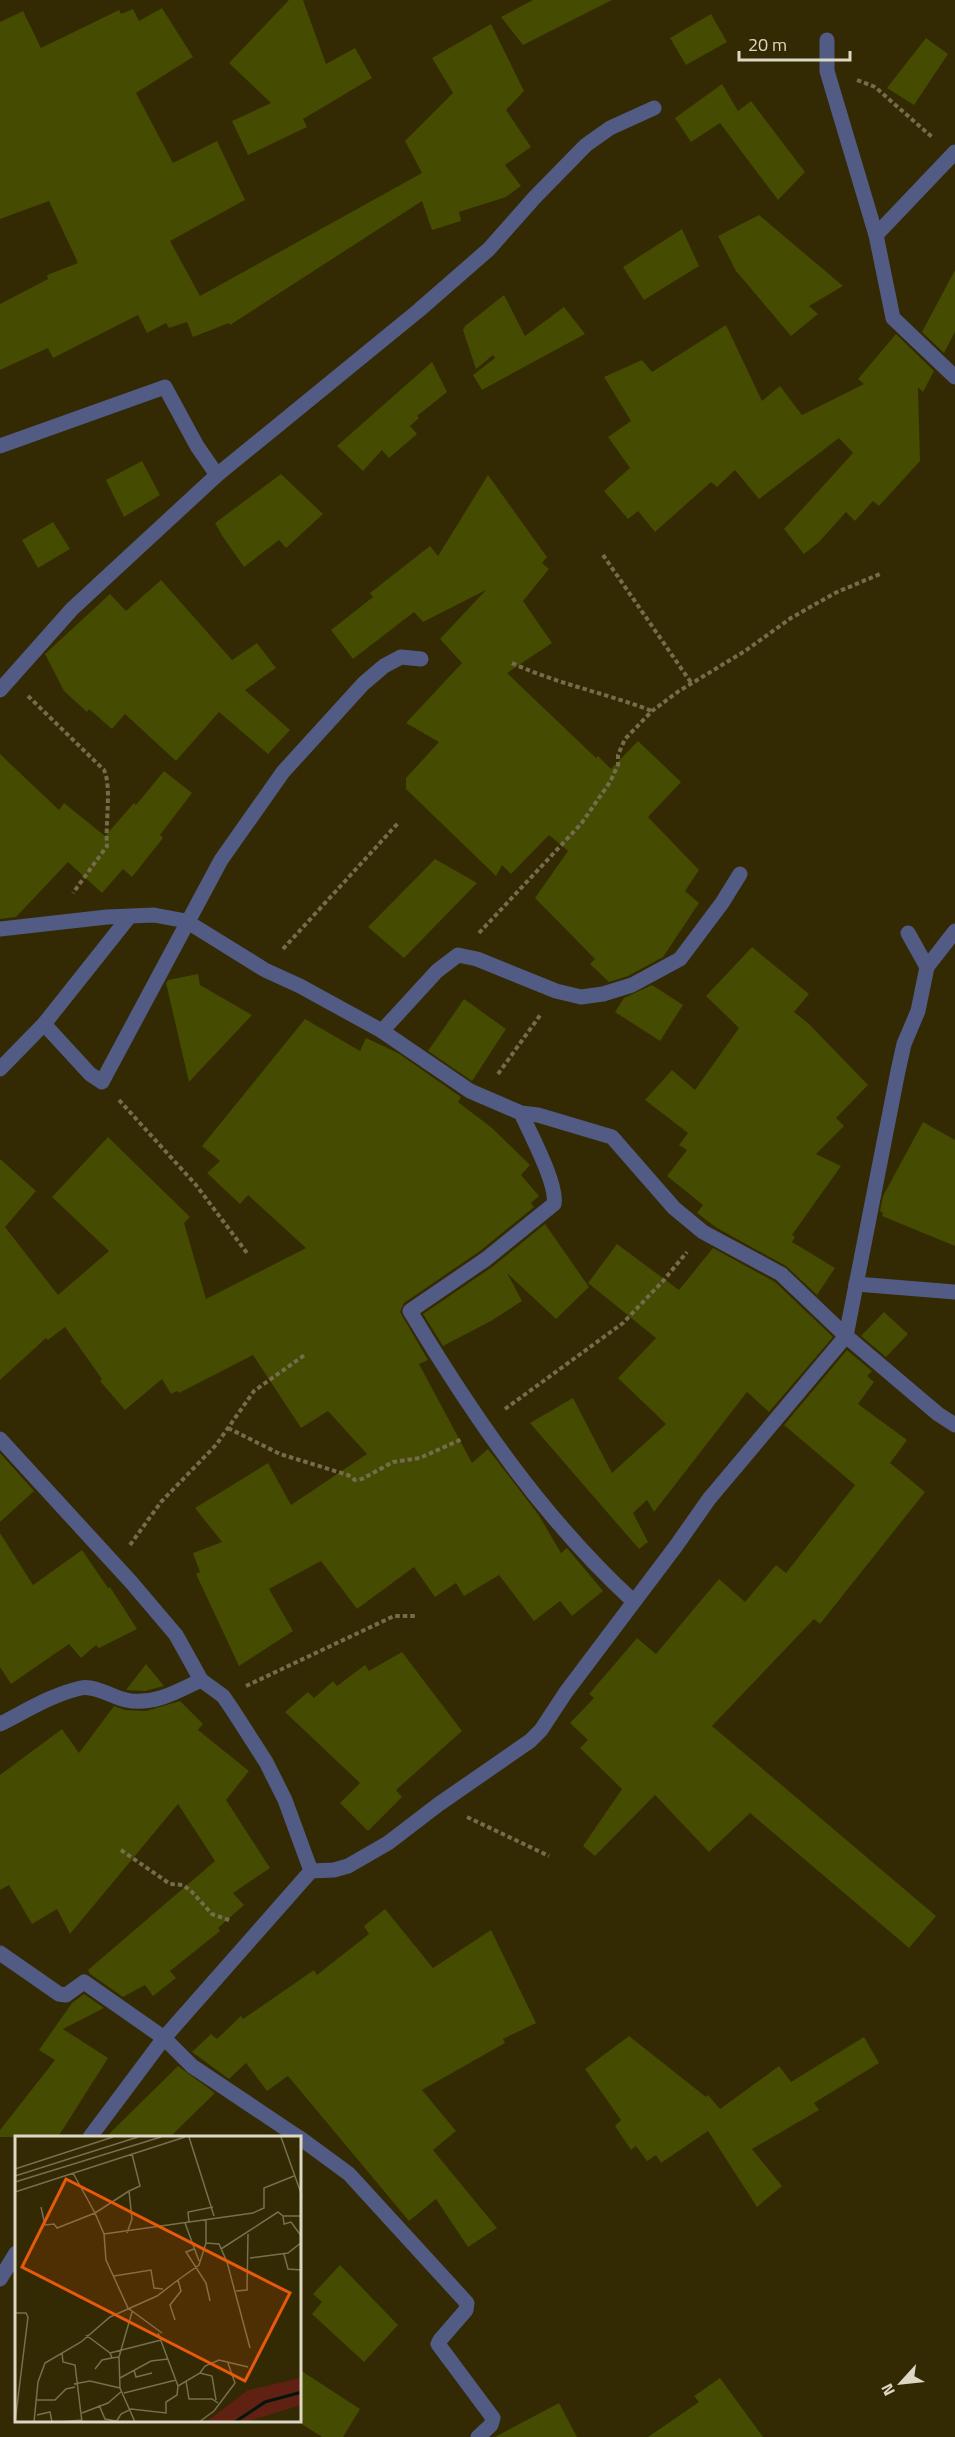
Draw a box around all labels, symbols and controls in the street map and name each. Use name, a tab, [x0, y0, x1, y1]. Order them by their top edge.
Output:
scale bar	[739, 24, 850, 62]
text: 20 m	[748, 31, 787, 58]
inset map	[15, 2136, 302, 2422]
north arrow	[871, 2353, 931, 2413]
text: N	[874, 2379, 901, 2400]

